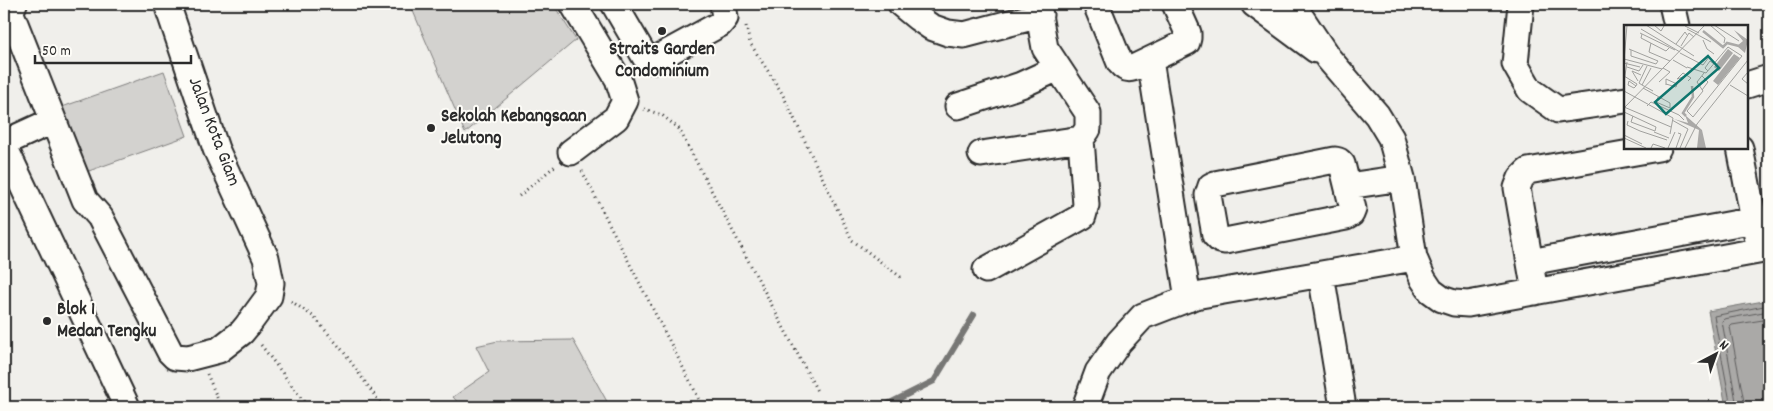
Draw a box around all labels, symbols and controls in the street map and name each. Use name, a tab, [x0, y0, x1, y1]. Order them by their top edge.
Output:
marker: Straits Garden Condominium	[656, 25, 668, 37]
inset map	[1624, 25, 1748, 149]
scale bar	[35, 32, 191, 64]
place label: Straits Garden Condominium	[609, 37, 715, 86]
text: 50 m	[42, 41, 71, 63]
street label: Jalan Kota Giam	[180, 74, 246, 190]
place label: Sekolah Kebangsaan Jelutong	[441, 104, 587, 153]
marker: Sekolah Kebangsaan Jelutong	[425, 122, 437, 134]
place label: Blok 1 Medan Tengku	[57, 297, 156, 346]
marker: Blok 1 Medan Tengku	[41, 315, 53, 327]
north arrow	[1690, 328, 1740, 378]
text: N	[1714, 336, 1732, 356]

